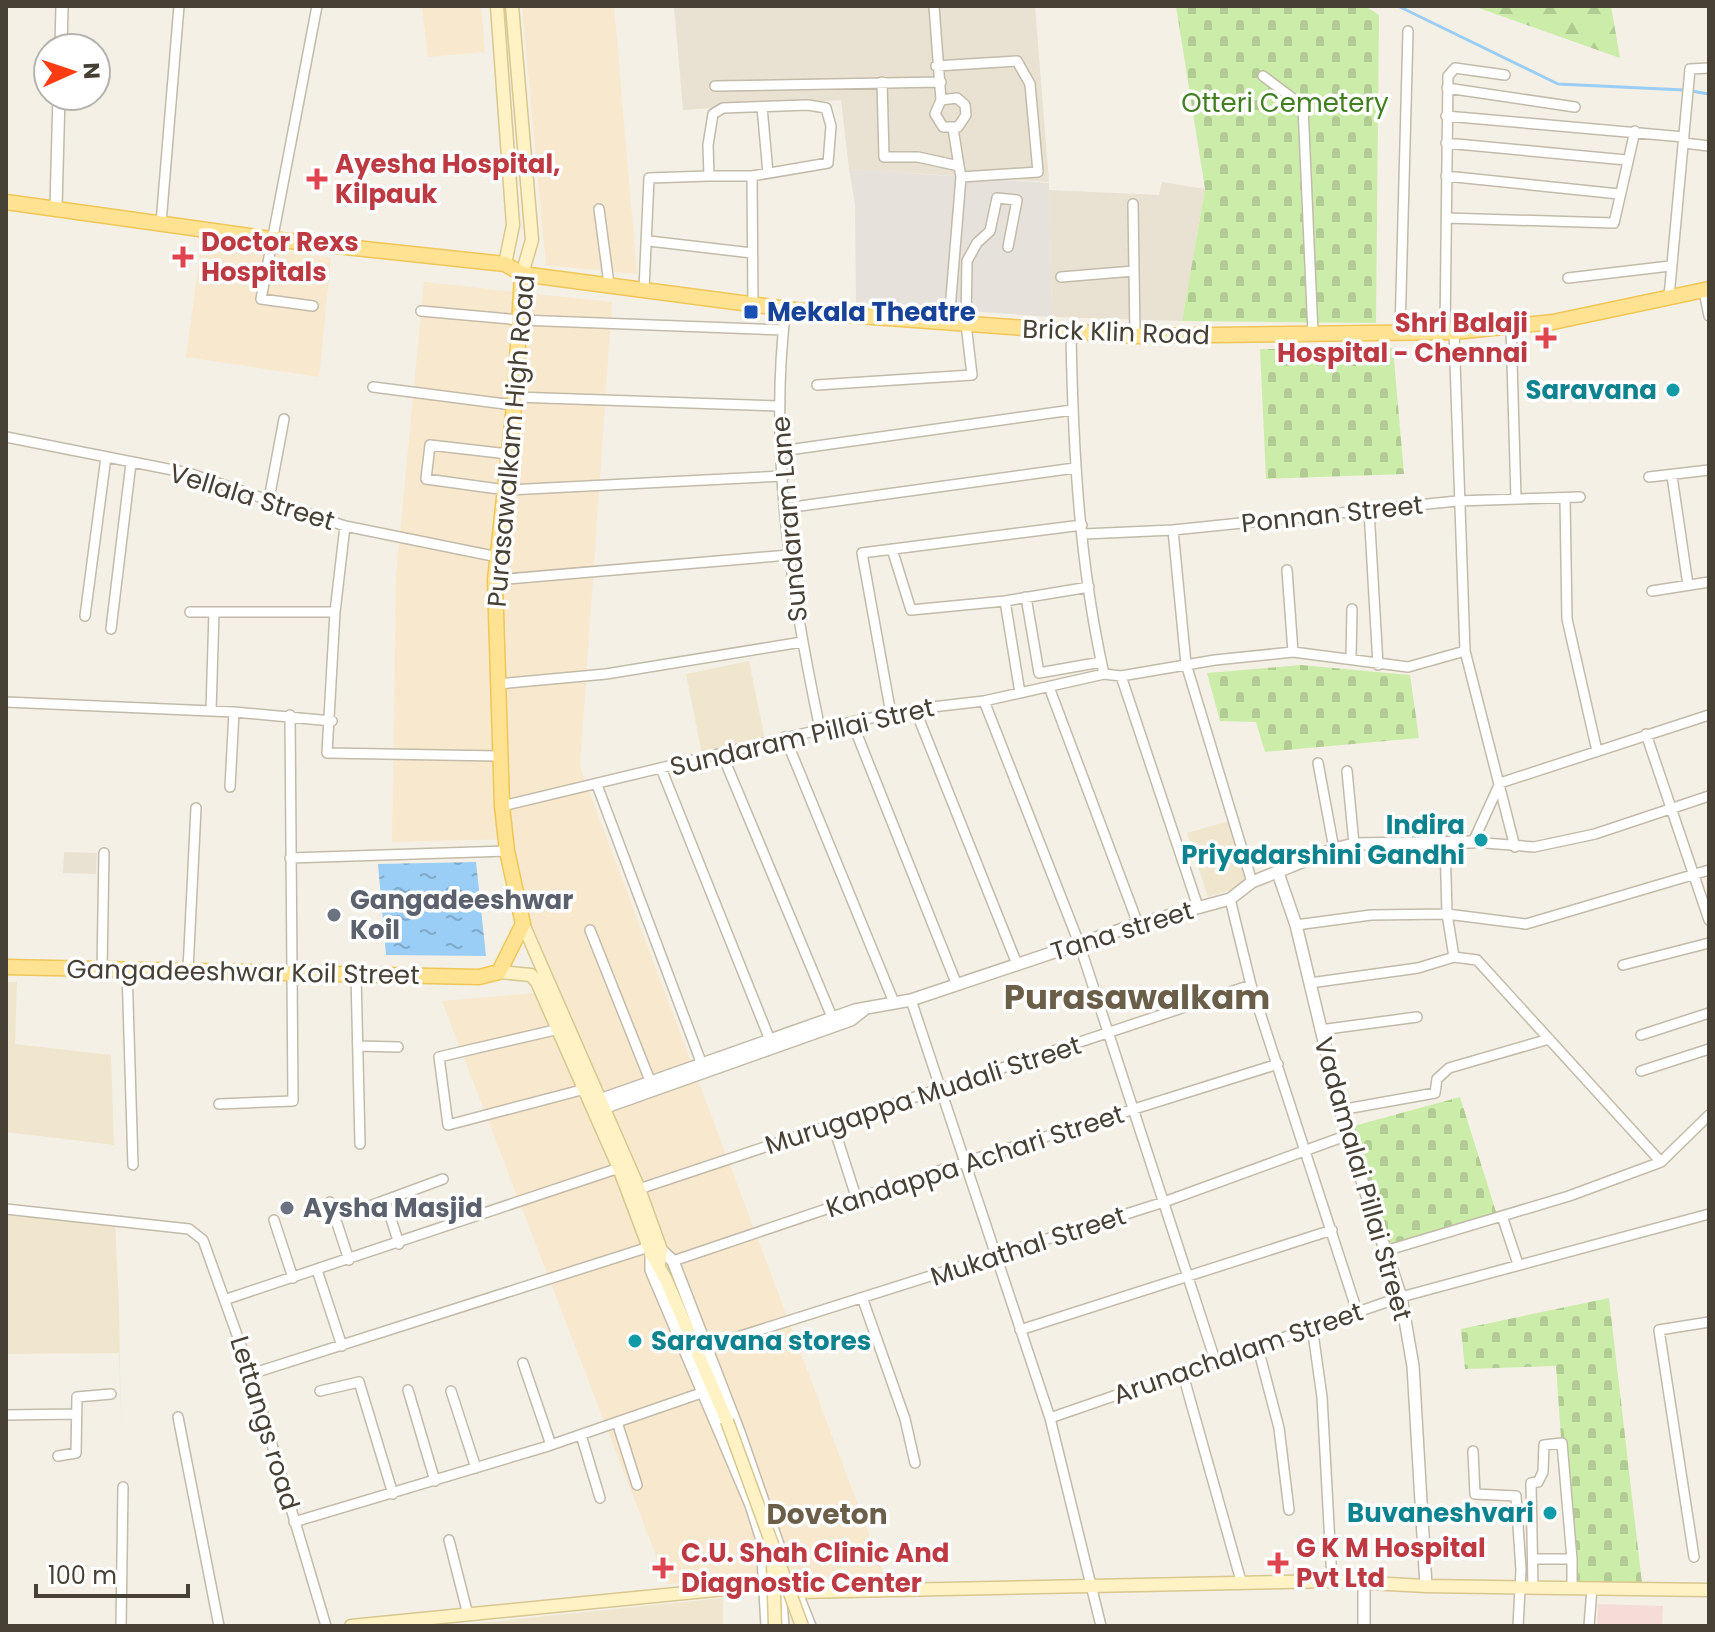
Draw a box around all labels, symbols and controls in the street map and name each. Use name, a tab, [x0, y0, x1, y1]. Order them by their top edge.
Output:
north arrow	[32, 32, 112, 112]
text: N	[76, 62, 107, 80]
park label: Otteri Cemetery	[1181, 85, 1389, 121]
place label: Ayesha Hospital, Kilpauk	[335, 146, 561, 212]
marker: Ayesha Hospital, Kilpauk	[306, 168, 328, 190]
place label: Doctor Rexs Hospitals	[201, 224, 359, 290]
marker: Doctor Rexs Hospitals	[172, 246, 194, 268]
street label: Purasawalkam High Road	[479, 273, 543, 609]
place label: Mekala Theatre	[767, 294, 976, 330]
marker: Mekala Theatre	[742, 303, 760, 321]
place label: Shri Balaji Hospital - Chennai	[1277, 305, 1528, 371]
street label: Brick Klin Road	[1022, 311, 1210, 353]
marker: Shri Balaji Hospital - Chennai	[1535, 327, 1557, 349]
place label: Saravana	[1525, 372, 1657, 408]
marker: Saravana	[1664, 381, 1682, 399]
street label: Sundaram Lane	[762, 415, 816, 623]
street label: Vellala Street	[165, 455, 339, 539]
street label: Ponnan Street	[1239, 487, 1425, 541]
street label: Sundaram Pillai Stret	[666, 689, 938, 785]
place label: Indira Priyadarshini Gandhi	[1181, 807, 1465, 873]
marker: Indira Priyadarshini Gandhi	[1472, 831, 1490, 849]
place label: Gangadeeshwar Koil	[350, 882, 573, 948]
street label: Tana street	[1046, 892, 1198, 970]
marker: Gangadeeshwar Koil	[325, 906, 343, 924]
street label: Gangadeeshwar Koil Street	[66, 951, 420, 993]
district label: Purasawalkam	[1004, 973, 1270, 1021]
street label: Murugappa Mudali Street	[760, 1027, 1086, 1163]
street label: Vadamalai Pillai Street	[1305, 1033, 1421, 1325]
street label: Kandappa Achari Street	[821, 1096, 1129, 1226]
place label: Aysha Masjid	[303, 1190, 483, 1226]
street label: Mukathal Street	[926, 1197, 1130, 1295]
marker: Aysha Masjid	[278, 1199, 296, 1217]
street label: Arunachalam Street	[1108, 1293, 1368, 1413]
place label: Saravana stores	[651, 1323, 871, 1359]
street label: Lettangs road	[221, 1332, 309, 1514]
marker: Saravana stores	[626, 1332, 644, 1350]
district label: Doveton	[766, 1495, 888, 1534]
place label: Buvaneshvari	[1347, 1495, 1534, 1531]
marker: Buvaneshvari	[1541, 1504, 1559, 1522]
place label: G K M Hospital Pvt Ltd	[1296, 1530, 1486, 1596]
place label: C.U. Shah Clinic And Diagnostic Center	[681, 1535, 949, 1601]
scale bar	[36, 1548, 188, 1598]
marker: G K M Hospital Pvt Ltd	[1267, 1552, 1289, 1574]
marker: C.U. Shah Clinic And Diagnostic Center	[652, 1557, 674, 1579]
text: 100 m	[48, 1559, 117, 1592]

